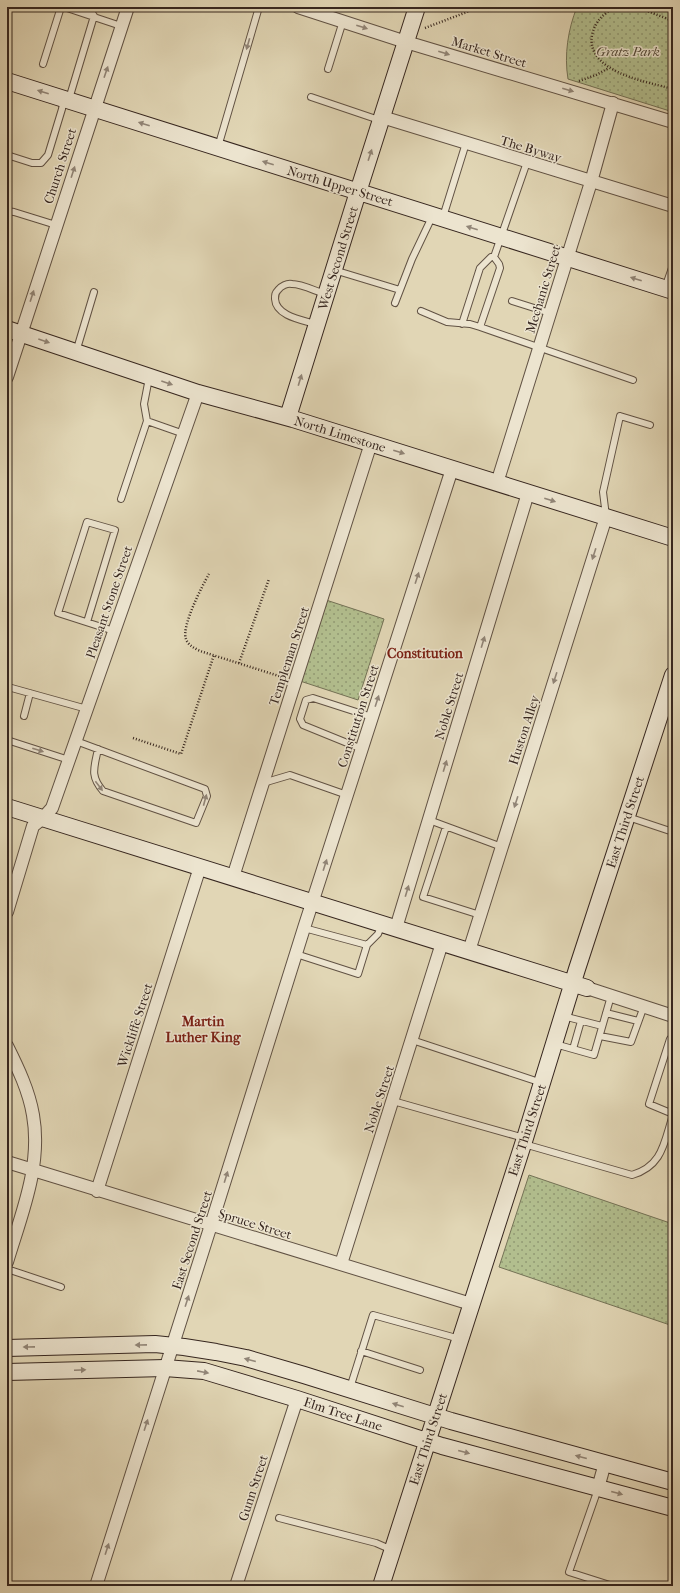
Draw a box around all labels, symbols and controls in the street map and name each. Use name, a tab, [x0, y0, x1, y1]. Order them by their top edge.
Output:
one-way arrow	[356, 25, 368, 31]
street label: Market Street	[450, 33, 529, 71]
one-way arrow	[245, 38, 251, 51]
park label: Gratz Park	[596, 44, 660, 59]
one-way arrow	[438, 50, 450, 56]
one-way arrow	[103, 65, 109, 77]
one-way arrow	[563, 87, 575, 93]
one-way arrow	[37, 89, 49, 95]
one-way arrow	[137, 121, 149, 127]
street label: Church Street	[41, 126, 79, 206]
street label: The Byway	[499, 133, 564, 166]
one-way arrow	[367, 148, 373, 160]
one-way arrow	[261, 160, 273, 166]
street label: North Upper Street	[285, 163, 395, 209]
one-way arrow	[70, 166, 76, 178]
street label: West Second Street	[315, 204, 361, 313]
one-way arrow	[465, 224, 477, 230]
street label: Mechanic Street	[522, 243, 564, 335]
one-way arrow	[629, 276, 641, 282]
one-way arrow	[30, 290, 36, 302]
one-way arrow	[38, 338, 50, 344]
one-way arrow	[297, 374, 303, 386]
one-way arrow	[162, 380, 174, 386]
street label: North Limestone	[292, 413, 388, 455]
one-way arrow	[393, 449, 405, 455]
one-way arrow	[544, 497, 556, 503]
street label: Pleasant Stone Street	[83, 543, 135, 660]
one-way arrow	[591, 549, 597, 561]
one-way arrow	[414, 571, 420, 583]
street label: Templeman Street	[266, 604, 312, 707]
one-way arrow	[480, 636, 486, 648]
district label: Constitution	[387, 645, 464, 662]
street label: Constitution Street	[334, 662, 382, 769]
street label: Noble Street	[432, 670, 466, 742]
one-way arrow	[552, 673, 558, 685]
street label: Huston Alley	[506, 692, 543, 767]
one-way arrow	[374, 695, 380, 707]
one-way arrow	[32, 748, 44, 754]
one-way arrow	[442, 760, 448, 772]
street label: East Third Street	[603, 774, 647, 870]
one-way arrow	[95, 781, 103, 792]
one-way arrow	[202, 793, 208, 806]
one-way arrow	[513, 797, 519, 809]
one-way arrow	[322, 859, 328, 871]
one-way arrow	[404, 884, 410, 896]
street label: Wickliffe Street	[114, 981, 156, 1070]
district label: Martin Luther King	[166, 1013, 241, 1046]
street label: Noble Street	[361, 1063, 397, 1135]
street label: East Third Street	[505, 1082, 549, 1178]
one-way arrow	[223, 1171, 229, 1183]
street label: East Second Street	[169, 1188, 215, 1291]
street label: Spruce Street	[217, 1206, 294, 1242]
one-way arrow	[184, 1295, 190, 1307]
one-way arrow	[134, 1342, 147, 1348]
one-way arrow	[22, 1344, 35, 1350]
one-way arrow	[244, 1357, 256, 1363]
one-way arrow	[74, 1367, 87, 1373]
one-way arrow	[197, 1369, 209, 1375]
street label: East Third Street	[406, 1391, 450, 1487]
street label: Elm Tree Lane	[302, 1394, 385, 1434]
one-way arrow	[392, 1402, 404, 1408]
one-way arrow	[144, 1419, 150, 1431]
one-way arrow	[459, 1449, 471, 1455]
street label: Gunn Street	[235, 1453, 271, 1523]
one-way arrow	[575, 1454, 587, 1460]
one-way arrow	[611, 1490, 623, 1496]
one-way arrow	[104, 1542, 110, 1554]

